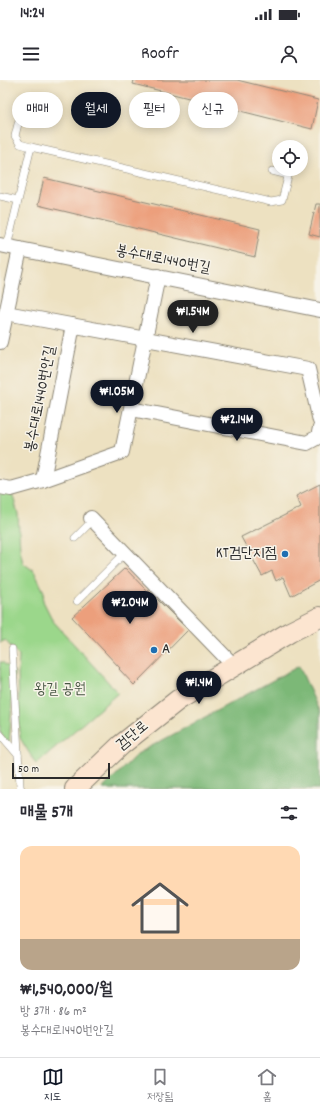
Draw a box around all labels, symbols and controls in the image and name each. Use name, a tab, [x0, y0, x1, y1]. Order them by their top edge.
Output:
text: 14:24	[20, 3, 45, 25]
text: Roofr	[141, 42, 179, 67]
icon: menu	[20, 43, 42, 65]
icon: person	[278, 43, 300, 65]
chip: 매매	[12, 92, 63, 128]
chip: 월세	[71, 92, 121, 128]
chip: 필터	[129, 92, 180, 128]
chip: 신규	[188, 92, 238, 128]
map controls	[272, 140, 308, 176]
button: locate	[272, 140, 308, 176]
street label: 봉수대로1440번길	[114, 240, 212, 280]
pin: ₩1.54M	[160, 300, 226, 334]
text: ₩1.54M	[176, 303, 210, 322]
street label: 봉수대로1440번안길	[20, 344, 62, 454]
pin: ₩1.05M	[84, 380, 150, 414]
text: ₩1.05M	[100, 383, 134, 402]
pin: ₩2.14M	[204, 408, 270, 442]
text: ₩2.14M	[221, 411, 253, 430]
place label: KT검단지점	[216, 543, 277, 565]
marker: KT검단지점	[280, 549, 290, 559]
pin: ₩2.04M	[97, 591, 163, 625]
text: ₩2.04M	[111, 594, 149, 613]
place label: A	[162, 639, 170, 661]
marker: A	[149, 645, 159, 655]
pin: ₩1.4M	[171, 671, 227, 705]
text: ₩1.4M	[185, 674, 213, 693]
park label: 왕길 공원	[34, 679, 86, 701]
street label: 검단로	[112, 716, 154, 756]
scale bar	[12, 761, 110, 780]
text: 50 m	[18, 762, 39, 778]
text: 매물 5개	[20, 802, 73, 826]
icon: filters	[278, 802, 300, 824]
icon: home	[124, 872, 196, 944]
text: ₩1,540,000/월	[20, 979, 113, 1003]
text: 방 3개 · 86 m²	[20, 1003, 87, 1022]
text: 봉수대로1440번안길	[20, 1022, 114, 1041]
tab: 지도	[42, 1066, 64, 1106]
tab: 저장됨	[147, 1066, 173, 1106]
tab: 홈	[256, 1066, 278, 1106]

